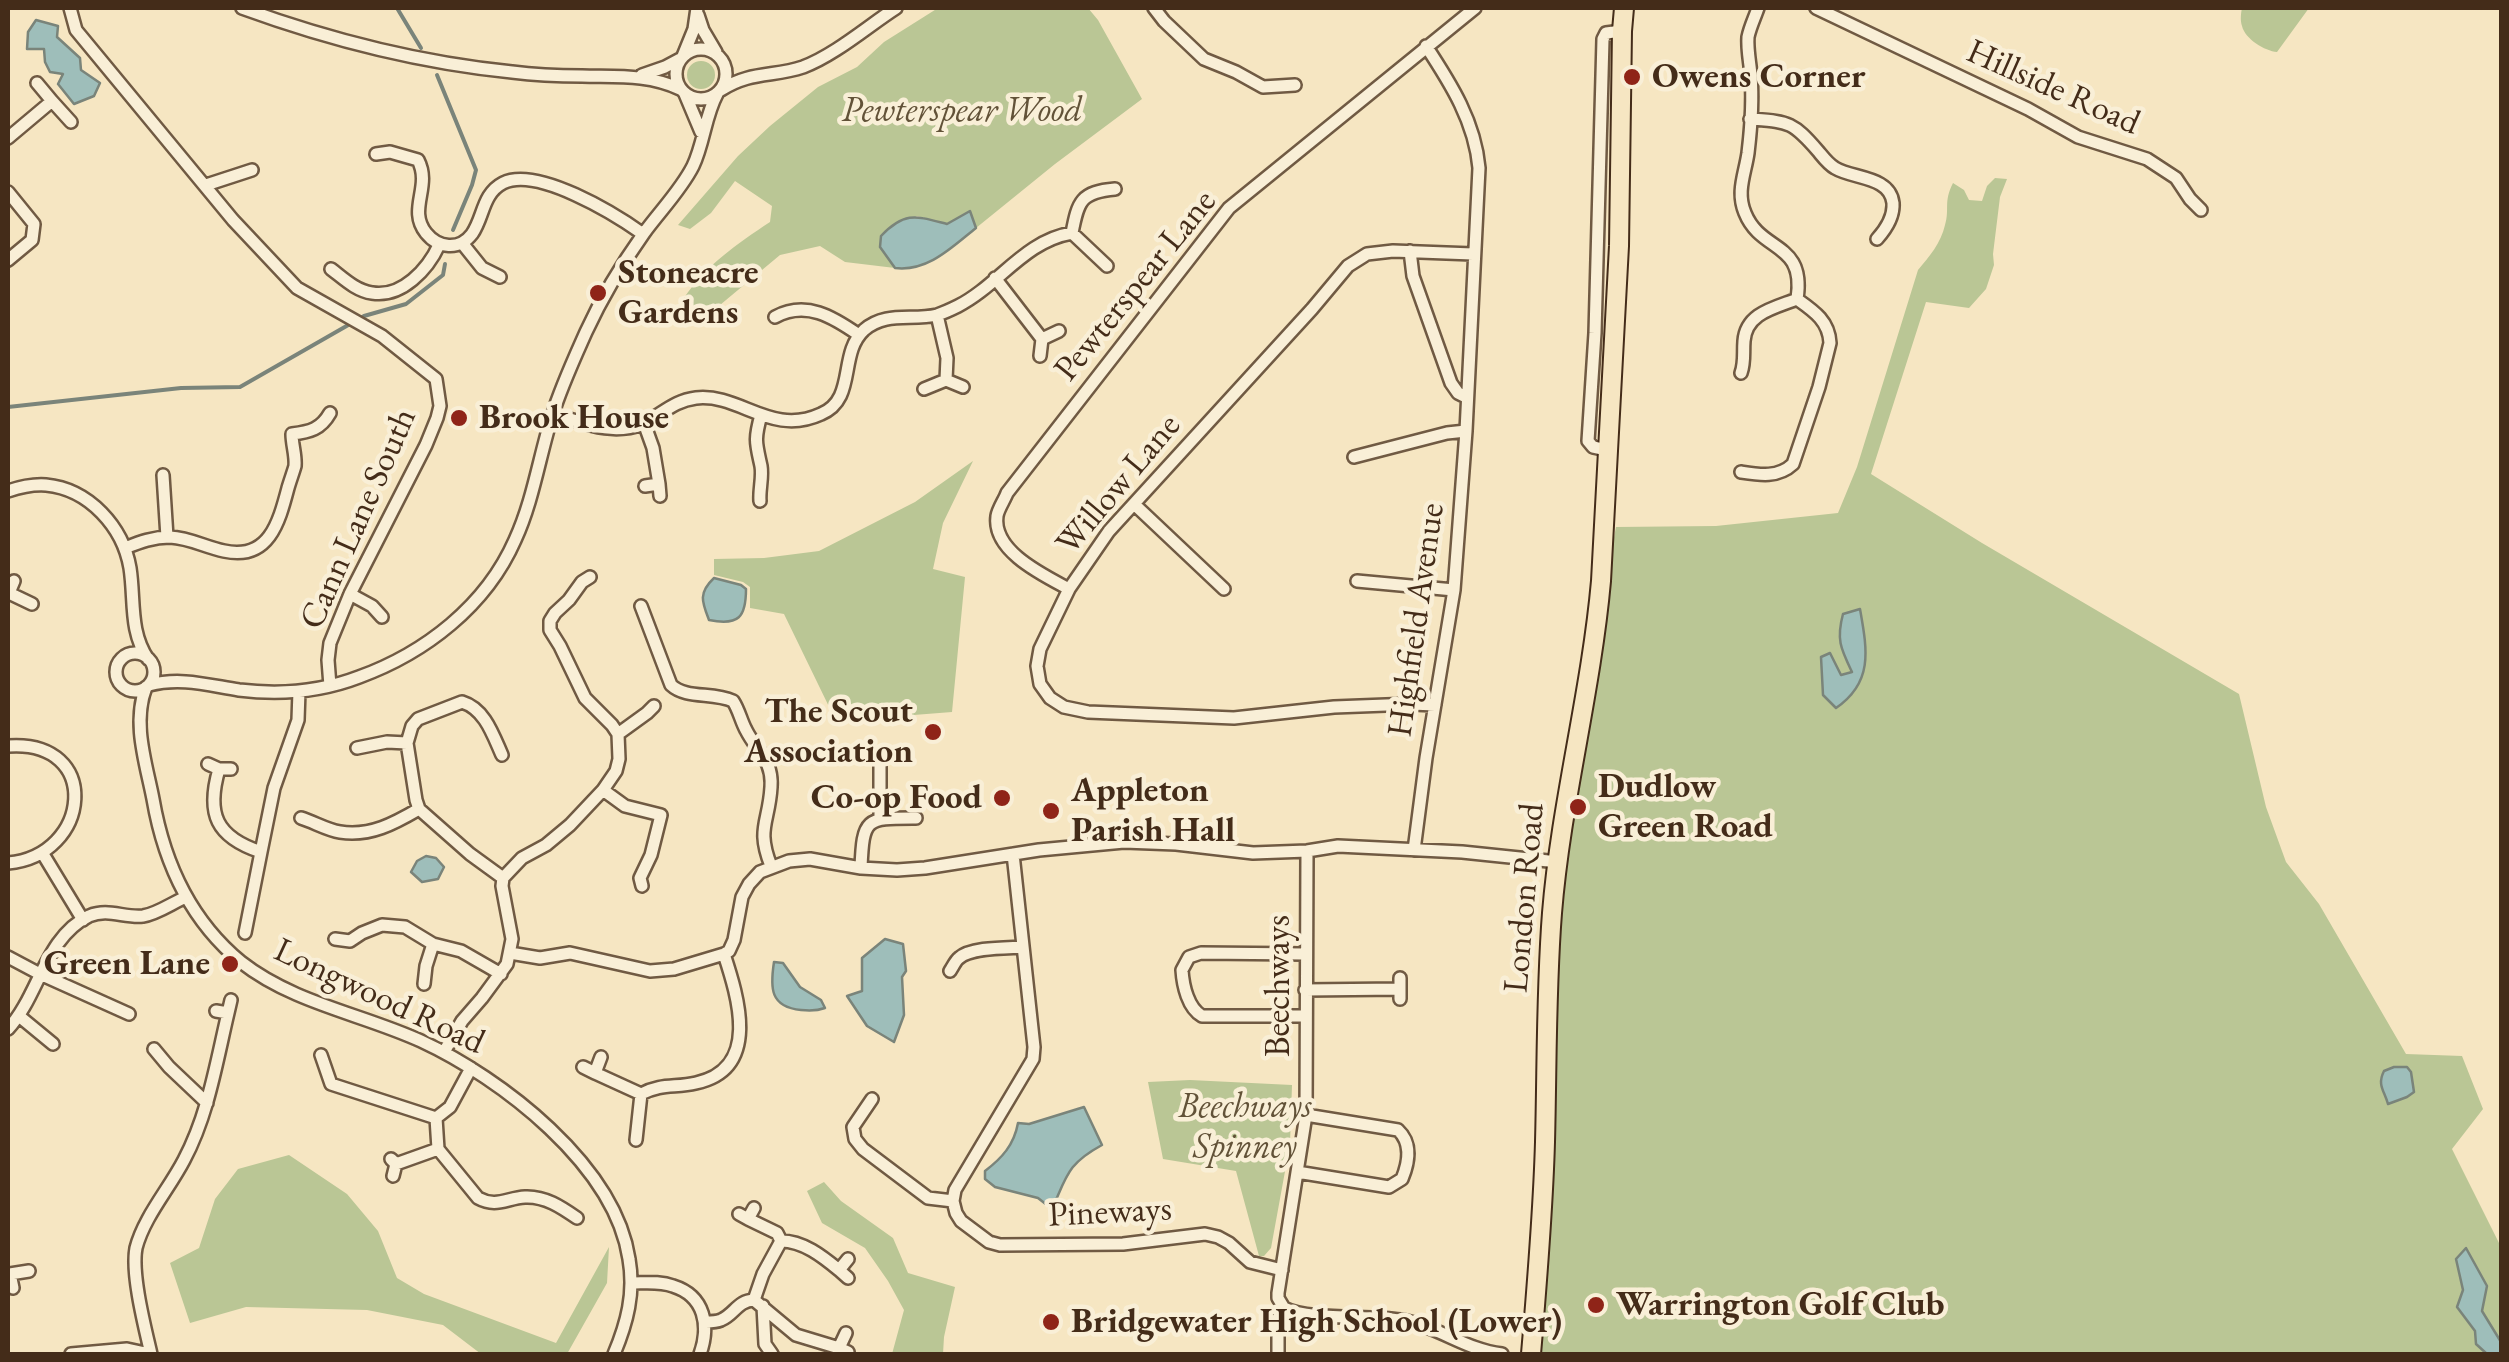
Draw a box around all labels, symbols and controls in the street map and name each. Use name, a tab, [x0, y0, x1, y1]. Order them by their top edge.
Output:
street label: Hillside Road	[1960, 31, 2146, 145]
place label: Owens Corner	[1652, 56, 1865, 98]
marker: Owens Corner	[1621, 66, 1643, 88]
park label: Pewterspear Wood	[842, 90, 1082, 132]
street label: Pewterspear Lane	[1046, 182, 1226, 390]
place label: Stoneacre Gardens	[618, 252, 759, 334]
marker: Stoneacre Gardens	[587, 282, 609, 304]
place label: Brook House	[479, 397, 669, 439]
street label: Cann Lane South	[292, 402, 426, 636]
street label: Willow Lane	[1048, 406, 1190, 564]
marker: Brook House	[448, 407, 470, 429]
street label: Highfield Avenue	[1380, 500, 1454, 740]
place label: The Scout Association	[744, 691, 913, 773]
marker: The Scout Association	[922, 721, 944, 743]
place label: Dudlow Green Road	[1598, 766, 1773, 848]
place label: Appleton Parish Hall	[1071, 770, 1235, 852]
place label: Co-op Food	[811, 777, 982, 819]
marker: Co-op Food	[991, 787, 1013, 809]
marker: Dudlow Green Road	[1567, 796, 1589, 818]
marker: Appleton Parish Hall	[1040, 800, 1062, 822]
street label: London Road	[1496, 802, 1554, 994]
street label: Beechways	[1258, 915, 1300, 1057]
street label: Longwood Road	[267, 930, 491, 1064]
place label: Green Lane	[44, 943, 210, 985]
marker: Green Lane	[219, 953, 241, 975]
park label: Beechways Spinney	[1178, 1086, 1312, 1168]
street label: Pineways	[1047, 1189, 1173, 1237]
place label: Warrington Golf Club	[1616, 1284, 1945, 1326]
marker: Warrington Golf Club	[1585, 1294, 1607, 1316]
place label: Bridgewater High School (Lower)	[1071, 1301, 1562, 1343]
marker: Bridgewater High School (Lower)	[1040, 1311, 1062, 1333]

